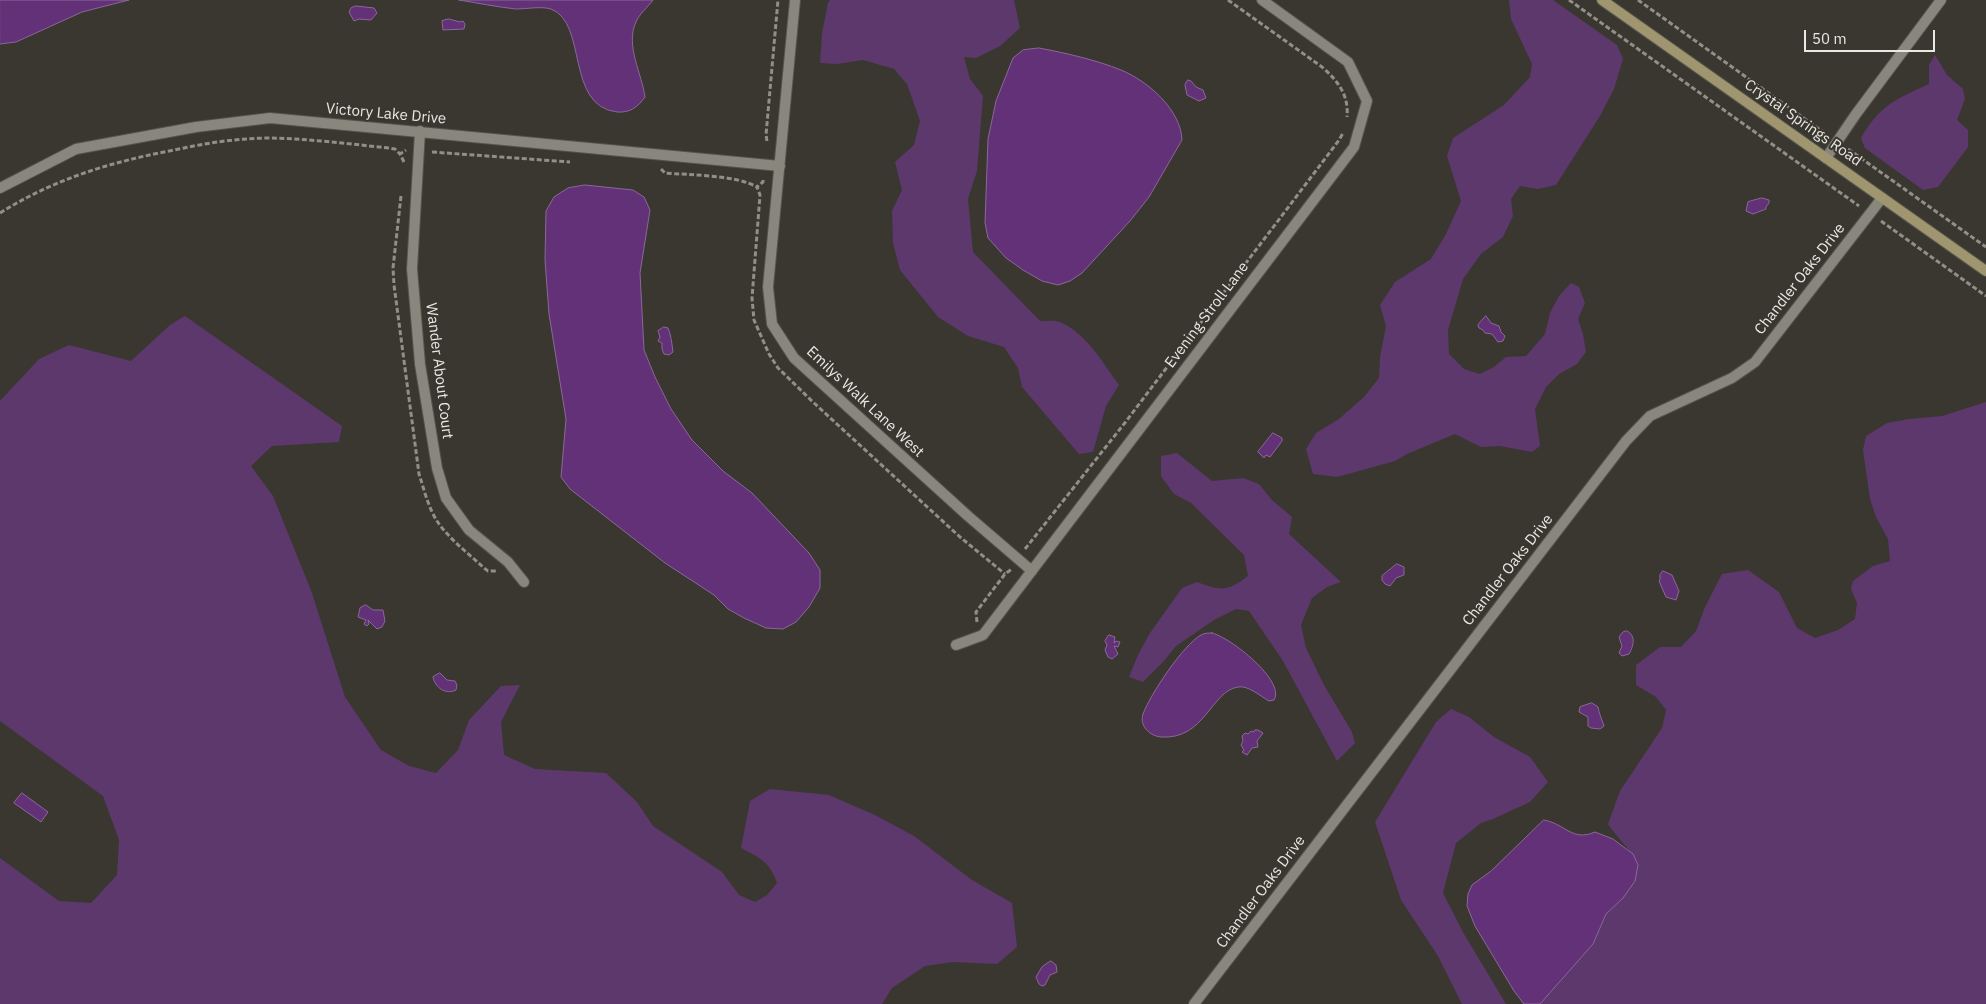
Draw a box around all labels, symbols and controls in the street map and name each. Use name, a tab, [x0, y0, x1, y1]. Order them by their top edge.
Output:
scale bar	[1806, 20, 1937, 52]
text: 50 m	[1812, 29, 1847, 48]
street label: Crystal Springs Road	[1741, 76, 1865, 170]
street label: Victory Lake Drive	[325, 100, 447, 128]
street label: Chandler Oaks Drive	[1751, 220, 1849, 338]
street label: Evening Stroll Lane	[1161, 258, 1253, 372]
street label: Wander About Court	[422, 302, 456, 440]
street label: Emilys Walk Lane West	[802, 343, 928, 461]
street label: Chandler Oaks Drive	[1459, 511, 1557, 629]
street label: Chandler Oaks Drive	[1213, 832, 1309, 952]

